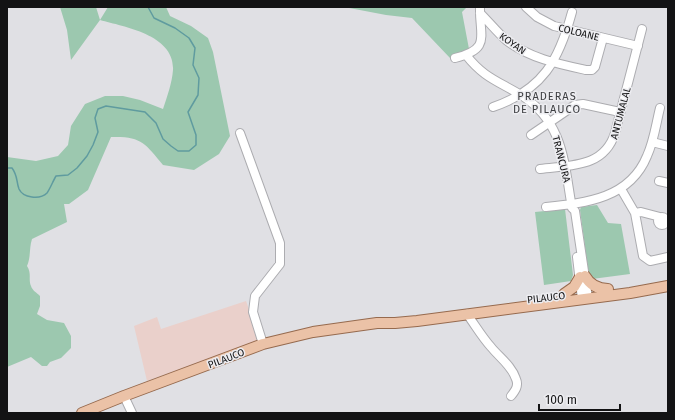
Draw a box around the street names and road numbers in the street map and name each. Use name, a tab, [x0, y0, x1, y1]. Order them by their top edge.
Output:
street label: COLOANE	[557, 22, 600, 44]
street label: KOYAN	[497, 30, 528, 57]
street label: ANTUMALAL	[608, 86, 634, 141]
street label: TRANCURA	[549, 135, 573, 184]
street label: PILAUCO	[526, 290, 566, 306]
street label: PILAUCO	[206, 346, 246, 371]

